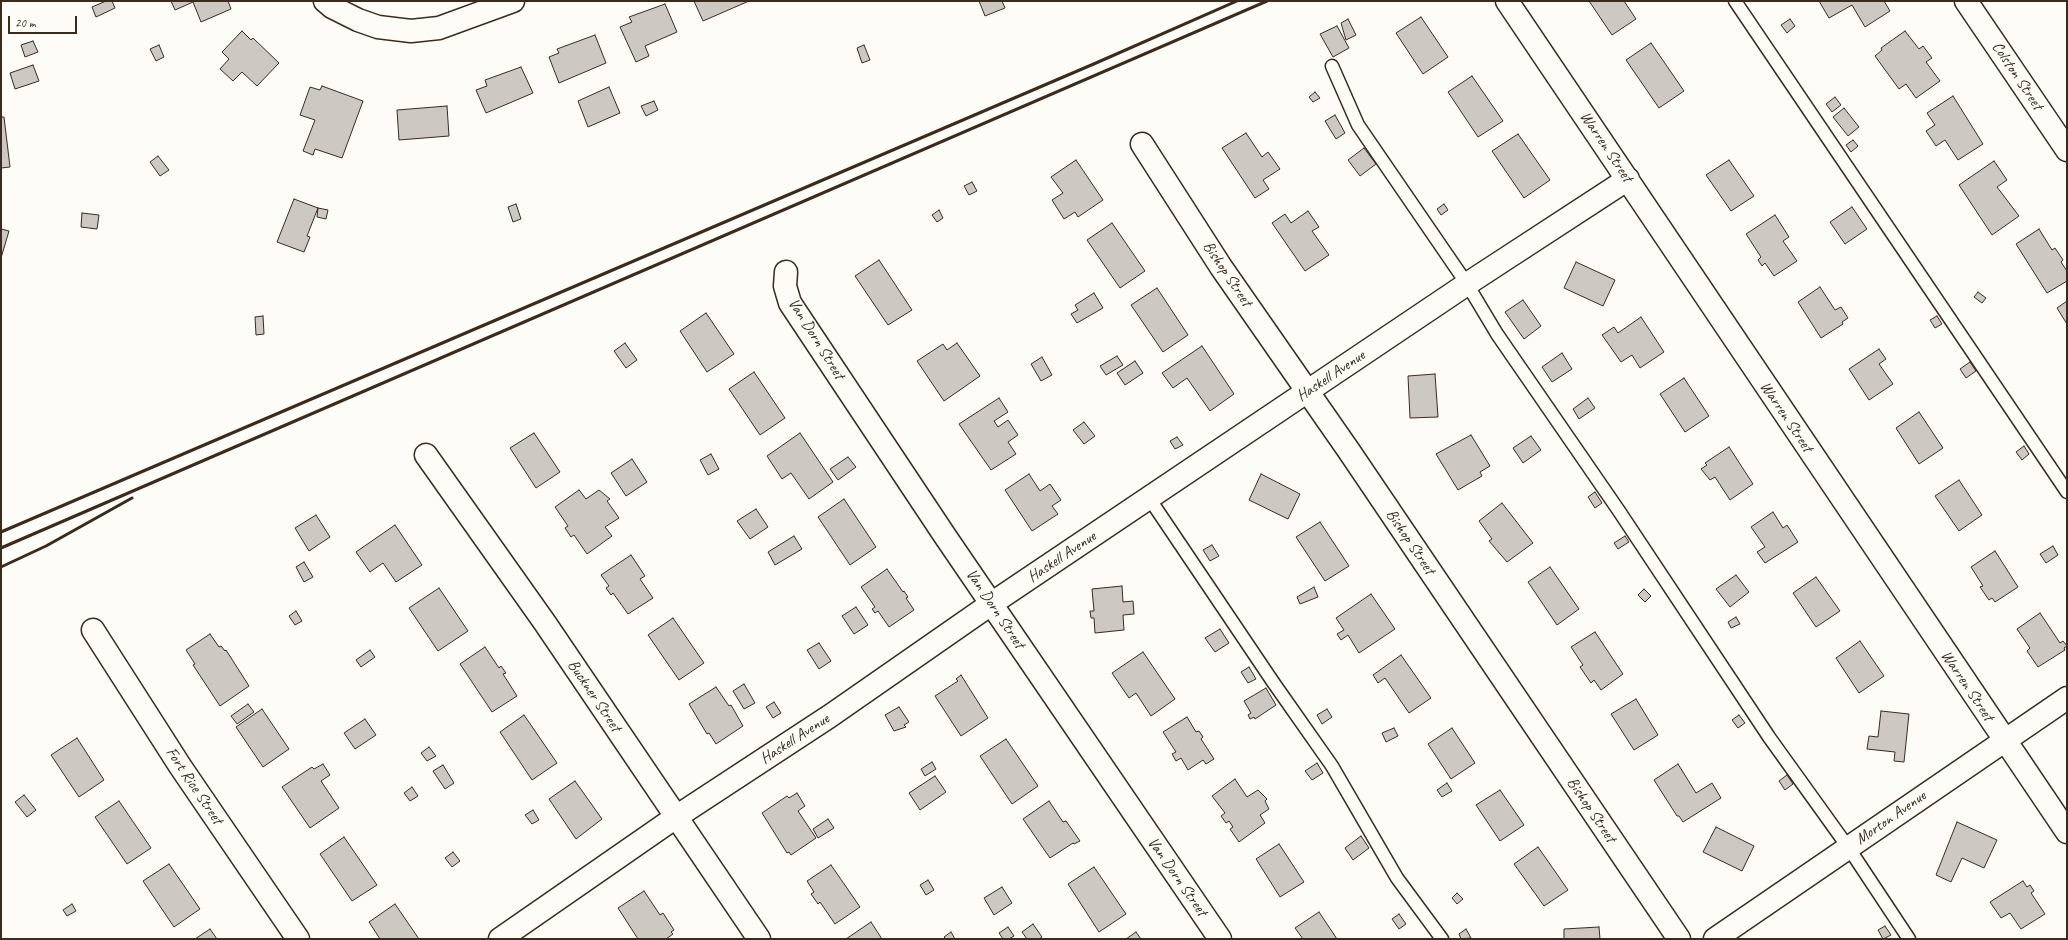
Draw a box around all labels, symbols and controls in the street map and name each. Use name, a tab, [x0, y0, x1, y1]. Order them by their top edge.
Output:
scale bar	[10, 8, 79, 34]
text: 20 m	[15, 15, 35, 31]
street label: Colston Street	[1987, 38, 2047, 114]
street label: Warren Street	[1575, 108, 1637, 186]
street label: Bishop Street	[1198, 238, 1256, 310]
street label: Van Dorn Street	[784, 295, 848, 383]
street label: Haskell Avenue	[1293, 346, 1369, 406]
street label: Warren Street	[1755, 378, 1817, 456]
street label: Bishop Street	[1381, 506, 1439, 578]
street label: Haskell Avenue	[1024, 527, 1100, 587]
street label: Van Dorn Street	[961, 566, 1029, 652]
street label: Warren Street	[1936, 647, 1998, 725]
street label: Buckner Street	[563, 656, 625, 736]
street label: Haskell Avenue	[757, 710, 833, 768]
street label: Fort Rice Street	[161, 744, 227, 828]
street label: Bishop Street	[1562, 774, 1620, 846]
street label: Morton Avenue	[1852, 787, 1930, 849]
street label: Van Dorn Street	[1143, 834, 1211, 920]

